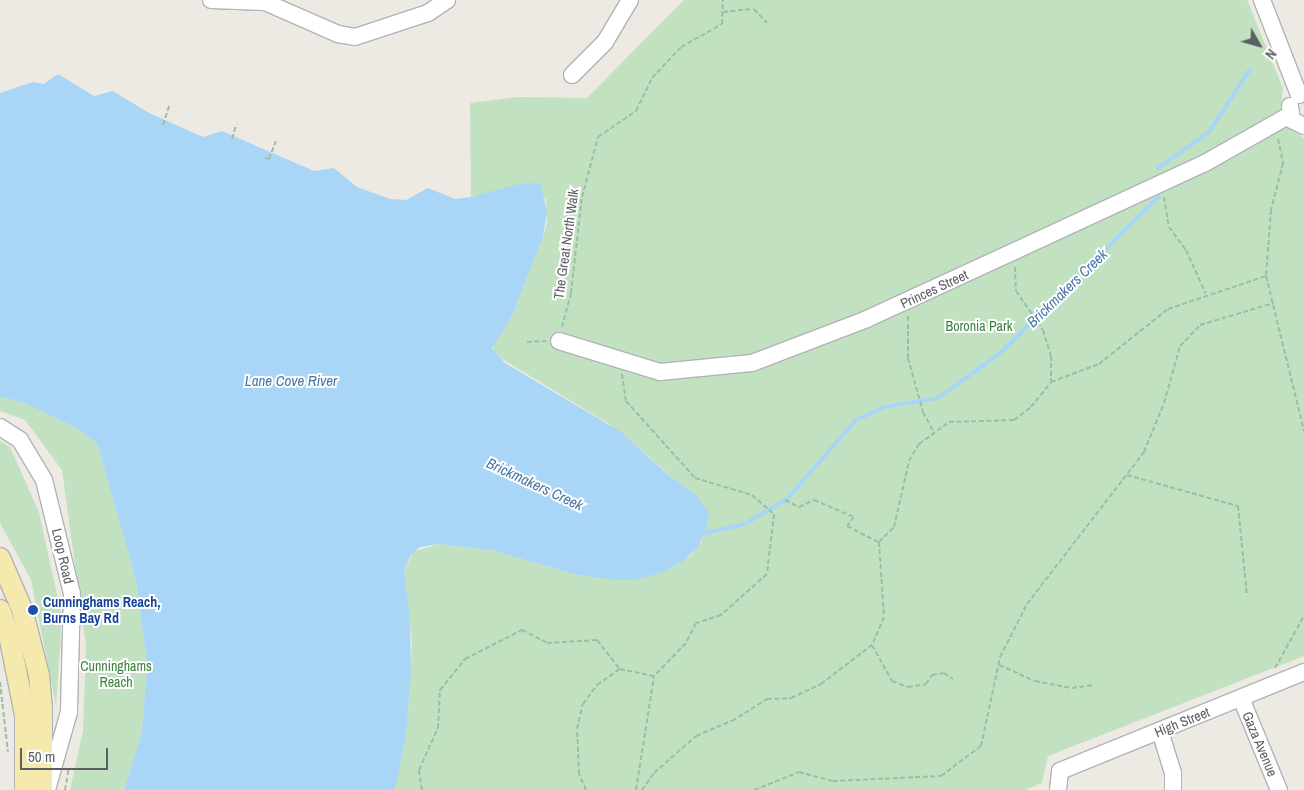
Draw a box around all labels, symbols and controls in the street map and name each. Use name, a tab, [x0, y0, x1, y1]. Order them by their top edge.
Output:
north arrow	[1234, 20, 1284, 70]
text: N	[1261, 45, 1280, 63]
street label: The Great North Walk	[550, 188, 582, 300]
water label: Brickmakers Creek	[1023, 245, 1111, 331]
street label: Princes Street	[897, 266, 971, 312]
park label: Boronia Park	[945, 318, 1013, 334]
water label: Lane Cove River	[245, 372, 337, 390]
water label: Brickmakers Creek	[484, 454, 586, 514]
street label: Loop Road	[48, 527, 78, 585]
place label: Cunninghams Reach, Burns Bay Rd	[43, 594, 160, 626]
marker: Cunninghams Reach, Burns Bay Rd	[27, 604, 39, 616]
park label: Cunninghams Reach	[80, 658, 152, 690]
street label: High Street	[1152, 703, 1212, 741]
street label: Gaza Avenue	[1239, 709, 1281, 779]
scale bar	[22, 738, 110, 770]
text: 50 m	[28, 746, 55, 767]

